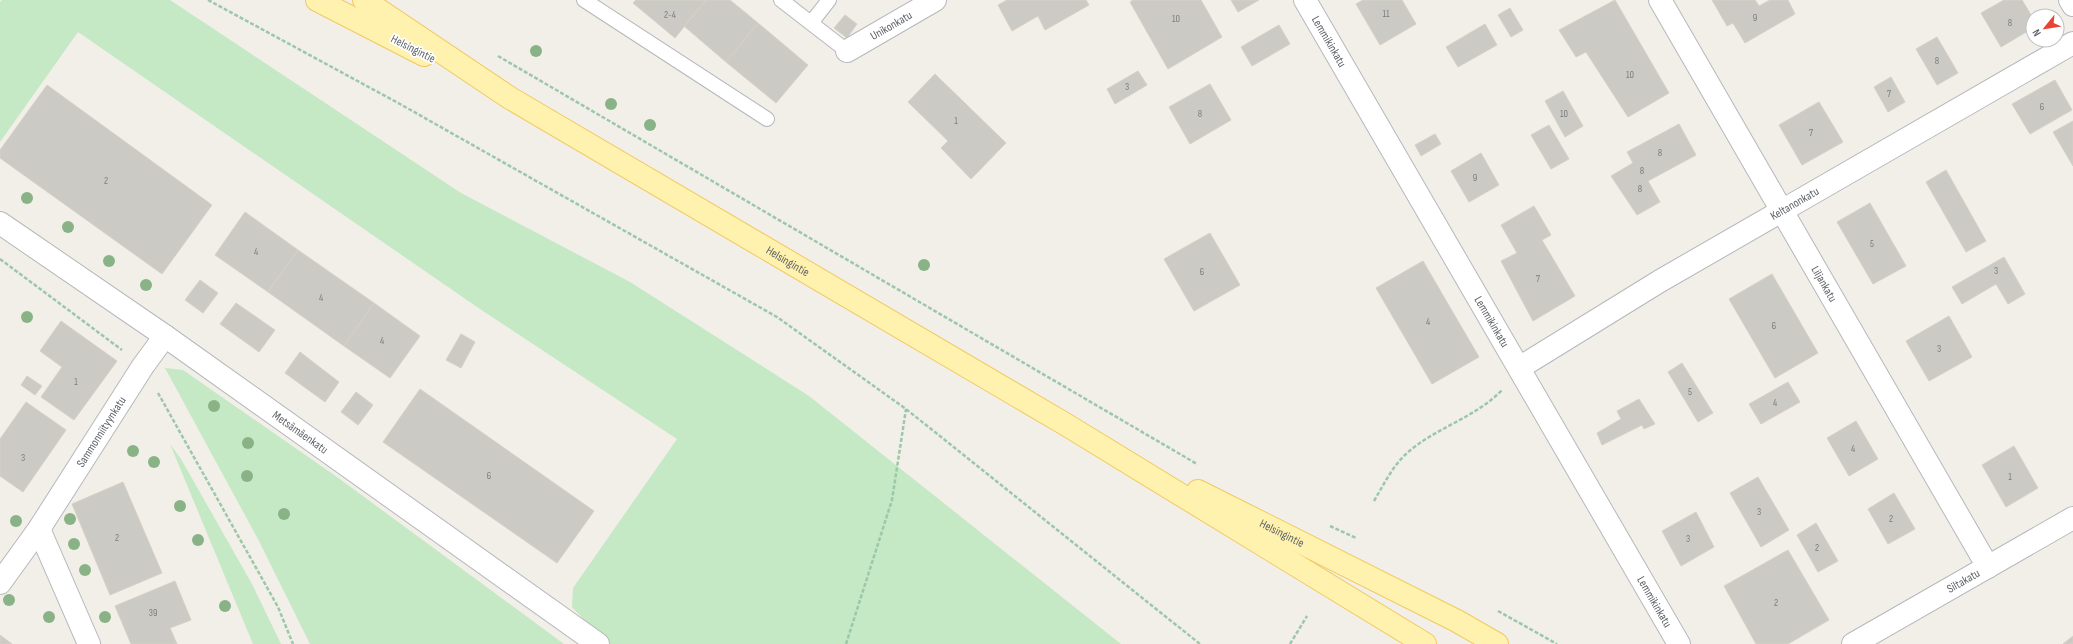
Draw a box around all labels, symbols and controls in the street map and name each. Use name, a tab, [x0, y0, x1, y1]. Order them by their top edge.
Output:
street label: Unikonkatu	[868, 7, 915, 43]
house number: 11	[1383, 8, 1390, 20]
north arrow	[2025, 8, 2065, 48]
house number: 2-4	[664, 9, 676, 21]
house number: 9	[1753, 12, 1757, 24]
house number: 10	[1172, 13, 1180, 25]
street label: Lemmikinkatu	[1308, 13, 1350, 70]
house number: 8	[2008, 17, 2012, 29]
text: N	[2030, 27, 2044, 39]
street label: Helsingintie	[388, 31, 438, 67]
house number: 8	[1935, 55, 1939, 67]
house number: 10	[1626, 69, 1634, 81]
house number: 3	[1125, 81, 1129, 93]
house number: 7	[1887, 88, 1891, 100]
house number: 6	[2040, 101, 2044, 113]
house number: 8	[1198, 108, 1202, 120]
house number: 10	[1560, 108, 1568, 120]
house number: 1	[954, 115, 958, 127]
house number: 7	[1809, 127, 1813, 139]
house number: 8	[1658, 147, 1662, 159]
house number: 8	[1640, 165, 1644, 177]
house number: 9	[1473, 172, 1477, 184]
house number: 2	[104, 175, 108, 187]
house number: 8	[1638, 183, 1642, 195]
street label: Keltanonkatu	[1768, 184, 1822, 223]
house number: 5	[1870, 238, 1874, 250]
street label: Helsingintie	[763, 243, 812, 280]
house number: 4	[254, 246, 258, 258]
street label: Liljankatu	[1808, 263, 1841, 305]
house number: 3	[1994, 265, 1998, 277]
house number: 6	[1200, 266, 1204, 278]
house number: 7	[1536, 273, 1540, 285]
house number: 4	[319, 292, 323, 304]
street label: Lemmikinkatu	[1471, 293, 1513, 350]
house number: 4	[1426, 316, 1430, 328]
house number: 6	[1772, 320, 1776, 332]
house number: 4	[380, 335, 384, 347]
house number: 3	[1937, 343, 1941, 355]
house number: 1	[74, 376, 78, 388]
house number: 5	[1688, 386, 1692, 398]
street label: Sammonniityynkatu	[73, 394, 129, 470]
house number: 4	[1773, 397, 1777, 409]
street label: Metsämäenkatu	[270, 407, 331, 457]
house number: 4	[1851, 443, 1855, 455]
house number: 3	[21, 452, 25, 464]
house number: 6	[487, 470, 491, 482]
house number: 1	[2008, 471, 2012, 483]
house number: 3	[1757, 506, 1761, 518]
house number: 2	[1889, 513, 1893, 525]
street label: Helsingintie	[1257, 516, 1307, 551]
house number: 2	[115, 532, 119, 544]
house number: 3	[1686, 533, 1690, 545]
house number: 2	[1815, 542, 1819, 554]
street label: Siltakatu	[1944, 565, 1982, 596]
street label: Lemmikinkatu	[1634, 574, 1675, 630]
house number: 2	[1774, 597, 1778, 609]
house number: 39	[149, 607, 157, 619]

